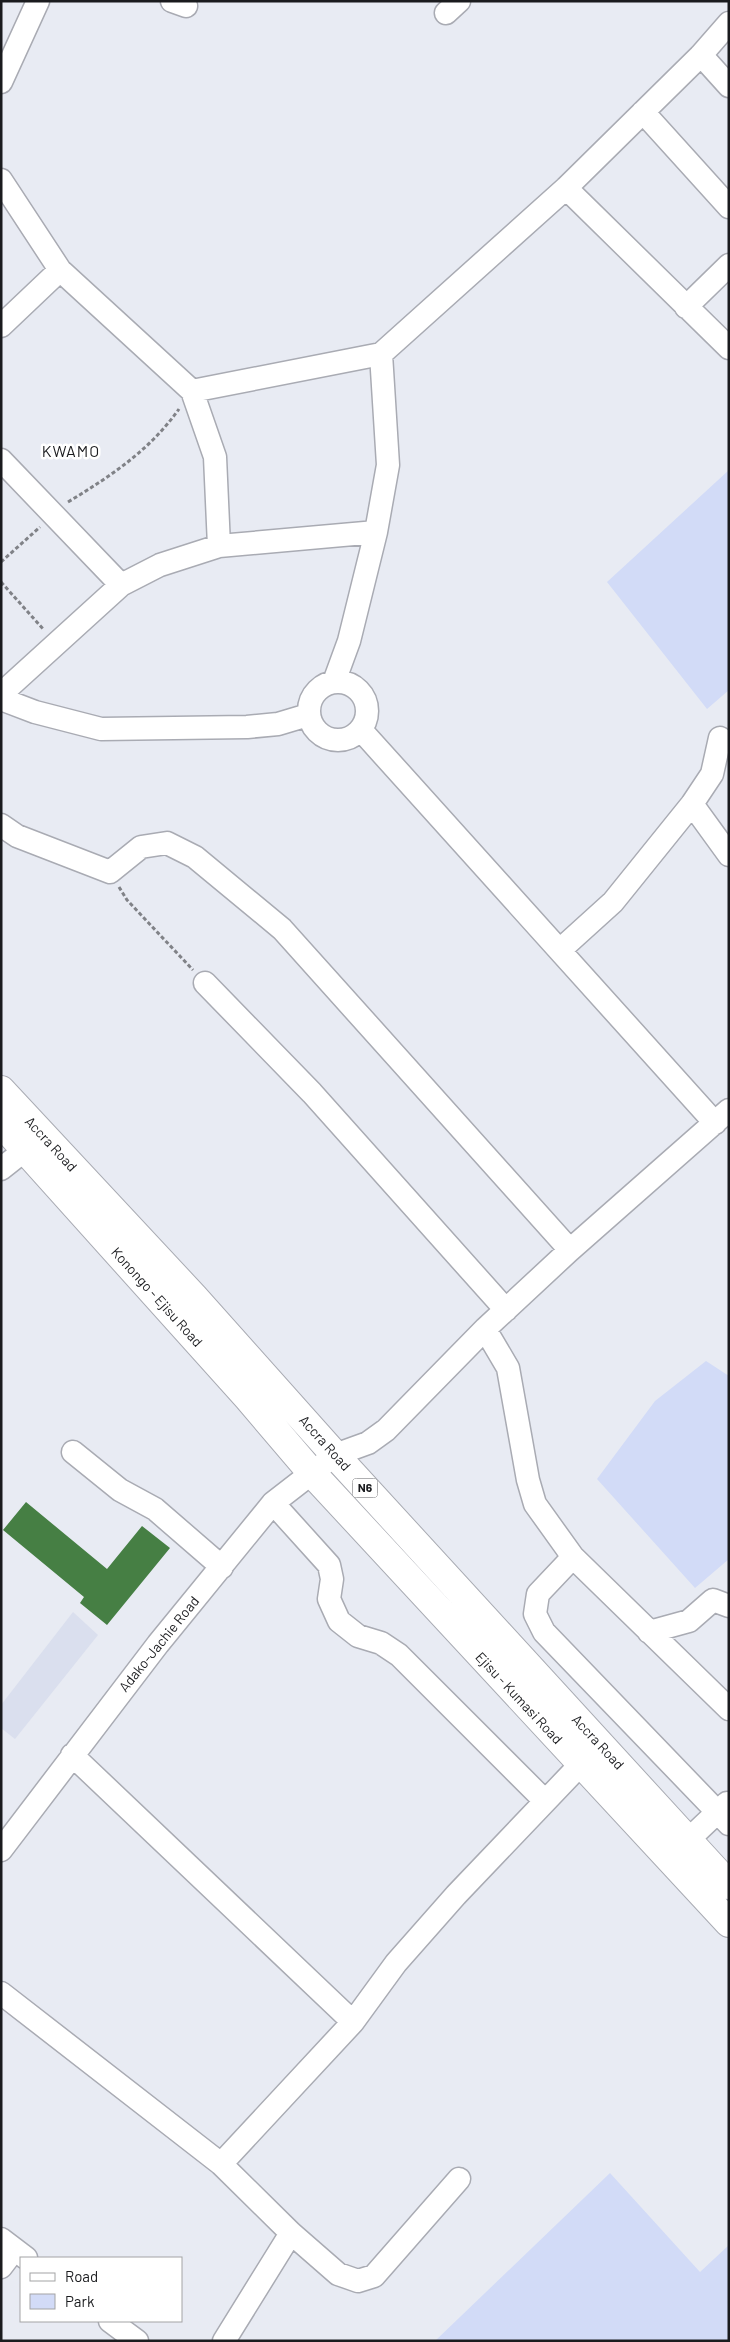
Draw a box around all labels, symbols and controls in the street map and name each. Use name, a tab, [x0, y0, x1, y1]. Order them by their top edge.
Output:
district label: KWAMO	[42, 441, 100, 460]
street label: Accra Road	[22, 1113, 81, 1175]
street label: Konongo - Ejisu Road	[108, 1243, 207, 1350]
street label: Accra Road	[296, 1411, 355, 1474]
road number: N6	[352, 1479, 378, 1498]
street label: Adako-Jachie Road	[115, 1593, 202, 1695]
street label: Ejisu - Kumasi Road	[472, 1648, 566, 1747]
street label: Accra Road	[569, 1711, 628, 1773]
legend	[20, 2257, 182, 2322]
text: Road	[65, 2267, 98, 2285]
text: Park	[65, 2292, 95, 2310]

